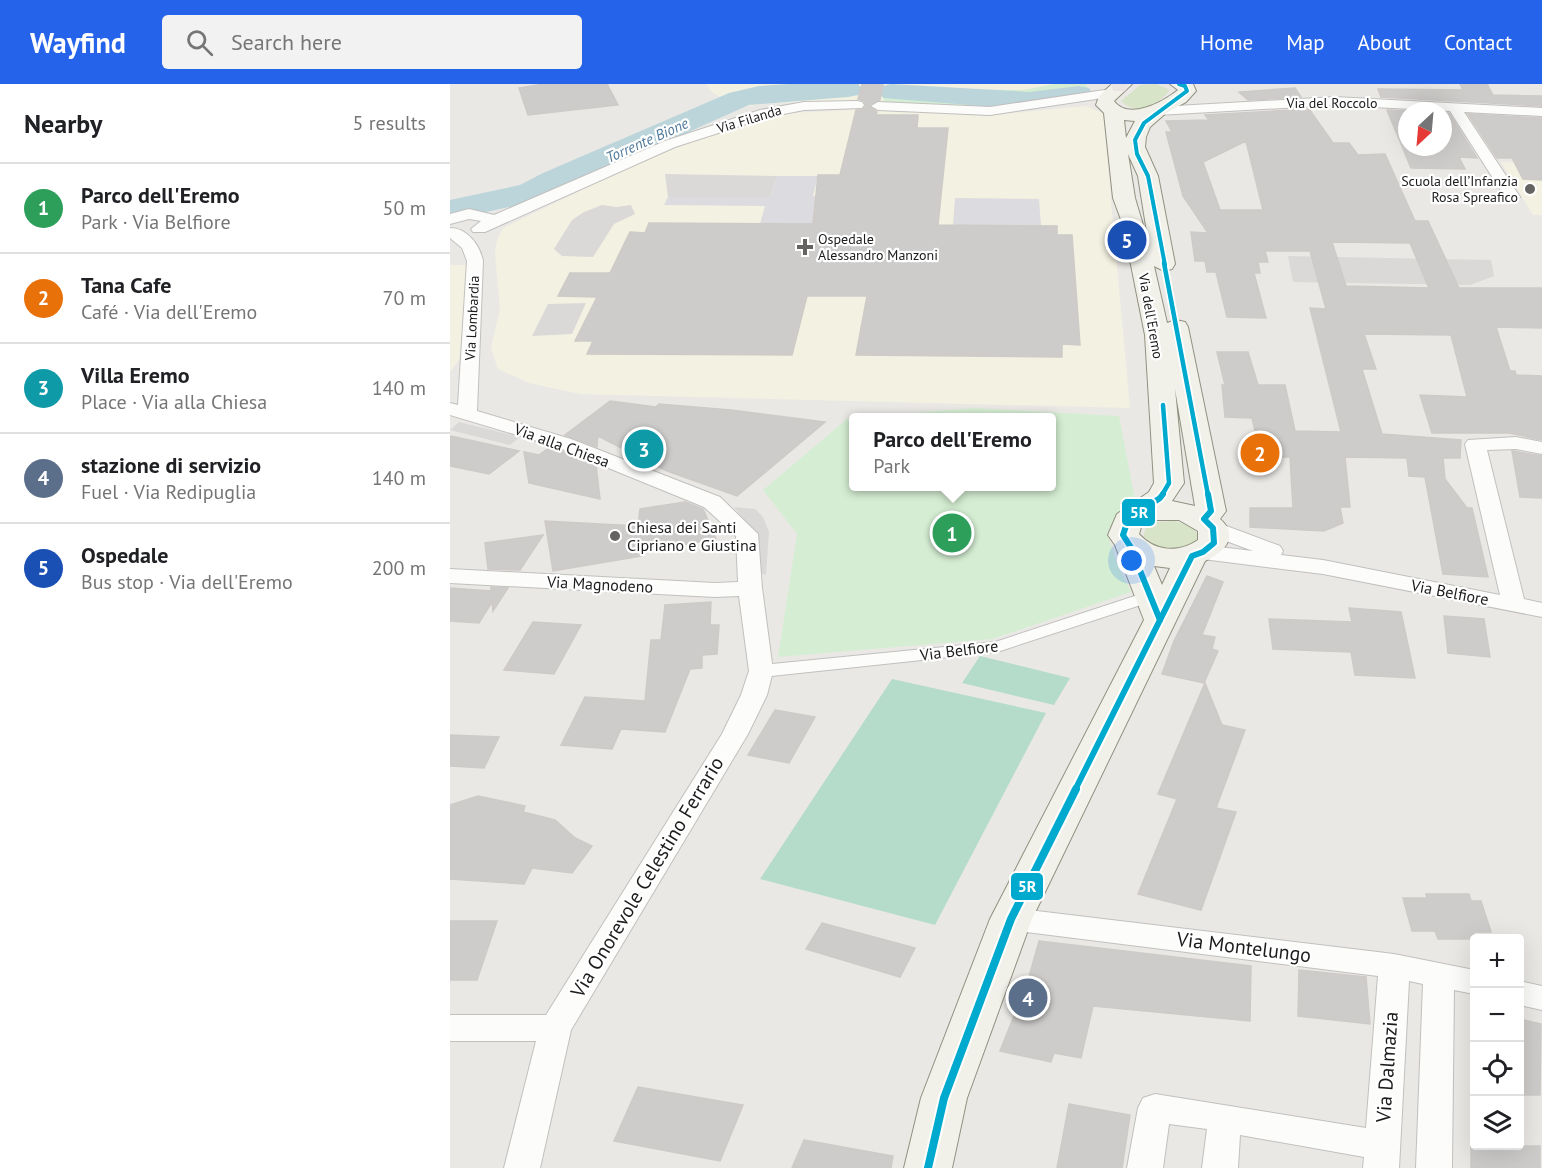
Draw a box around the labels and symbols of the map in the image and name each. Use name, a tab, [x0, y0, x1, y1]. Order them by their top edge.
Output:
street label: Via del Roccolo	[1285, 94, 1378, 112]
street label: Via Filanda	[714, 101, 783, 138]
north arrow	[1398, 102, 1452, 156]
water label: Torrente Bione	[603, 113, 691, 167]
place label: Scuola dell’Infanzia Rosa Spreafico	[1401, 172, 1518, 206]
marker: Scuola dell’Infanzia Rosa Spreafico	[1523, 182, 1537, 196]
pin: 5	[1108, 218, 1146, 262]
place label: Ospedale Alessandro Manzoni	[818, 230, 938, 264]
marker: Ospedale Alessandro Manzoni	[796, 238, 814, 256]
street label: Via dell'Eremo	[1134, 271, 1167, 360]
street label: Via Lombardia	[461, 275, 483, 362]
street label: Via alla Chiesa	[511, 418, 612, 472]
pin: 3	[624, 426, 664, 472]
pin: 2	[1240, 430, 1280, 476]
line badge: 5R	[1121, 498, 1156, 527]
text: 5R	[1130, 502, 1149, 522]
pin: 1	[932, 510, 972, 556]
place label: Chiesa dei Santi Cipriano e Giustina	[627, 517, 757, 555]
marker: Chiesa dei Santi Cipriano e Giustina	[608, 529, 622, 543]
your location	[1117, 546, 1146, 575]
street label: Via Magnodeno	[545, 571, 654, 597]
street label: Via Belfiore	[1409, 575, 1490, 609]
street label: Via Belfiore	[918, 635, 999, 665]
street label: Via Onorevole Celestino Ferrario	[564, 752, 729, 1003]
line badge: 5R	[1010, 872, 1044, 901]
text: 5R	[1018, 876, 1037, 896]
street label: Via Montelungo	[1174, 926, 1313, 968]
pin: 4	[1008, 976, 1048, 1020]
street label: Via Dalmazia	[1370, 1011, 1404, 1124]

